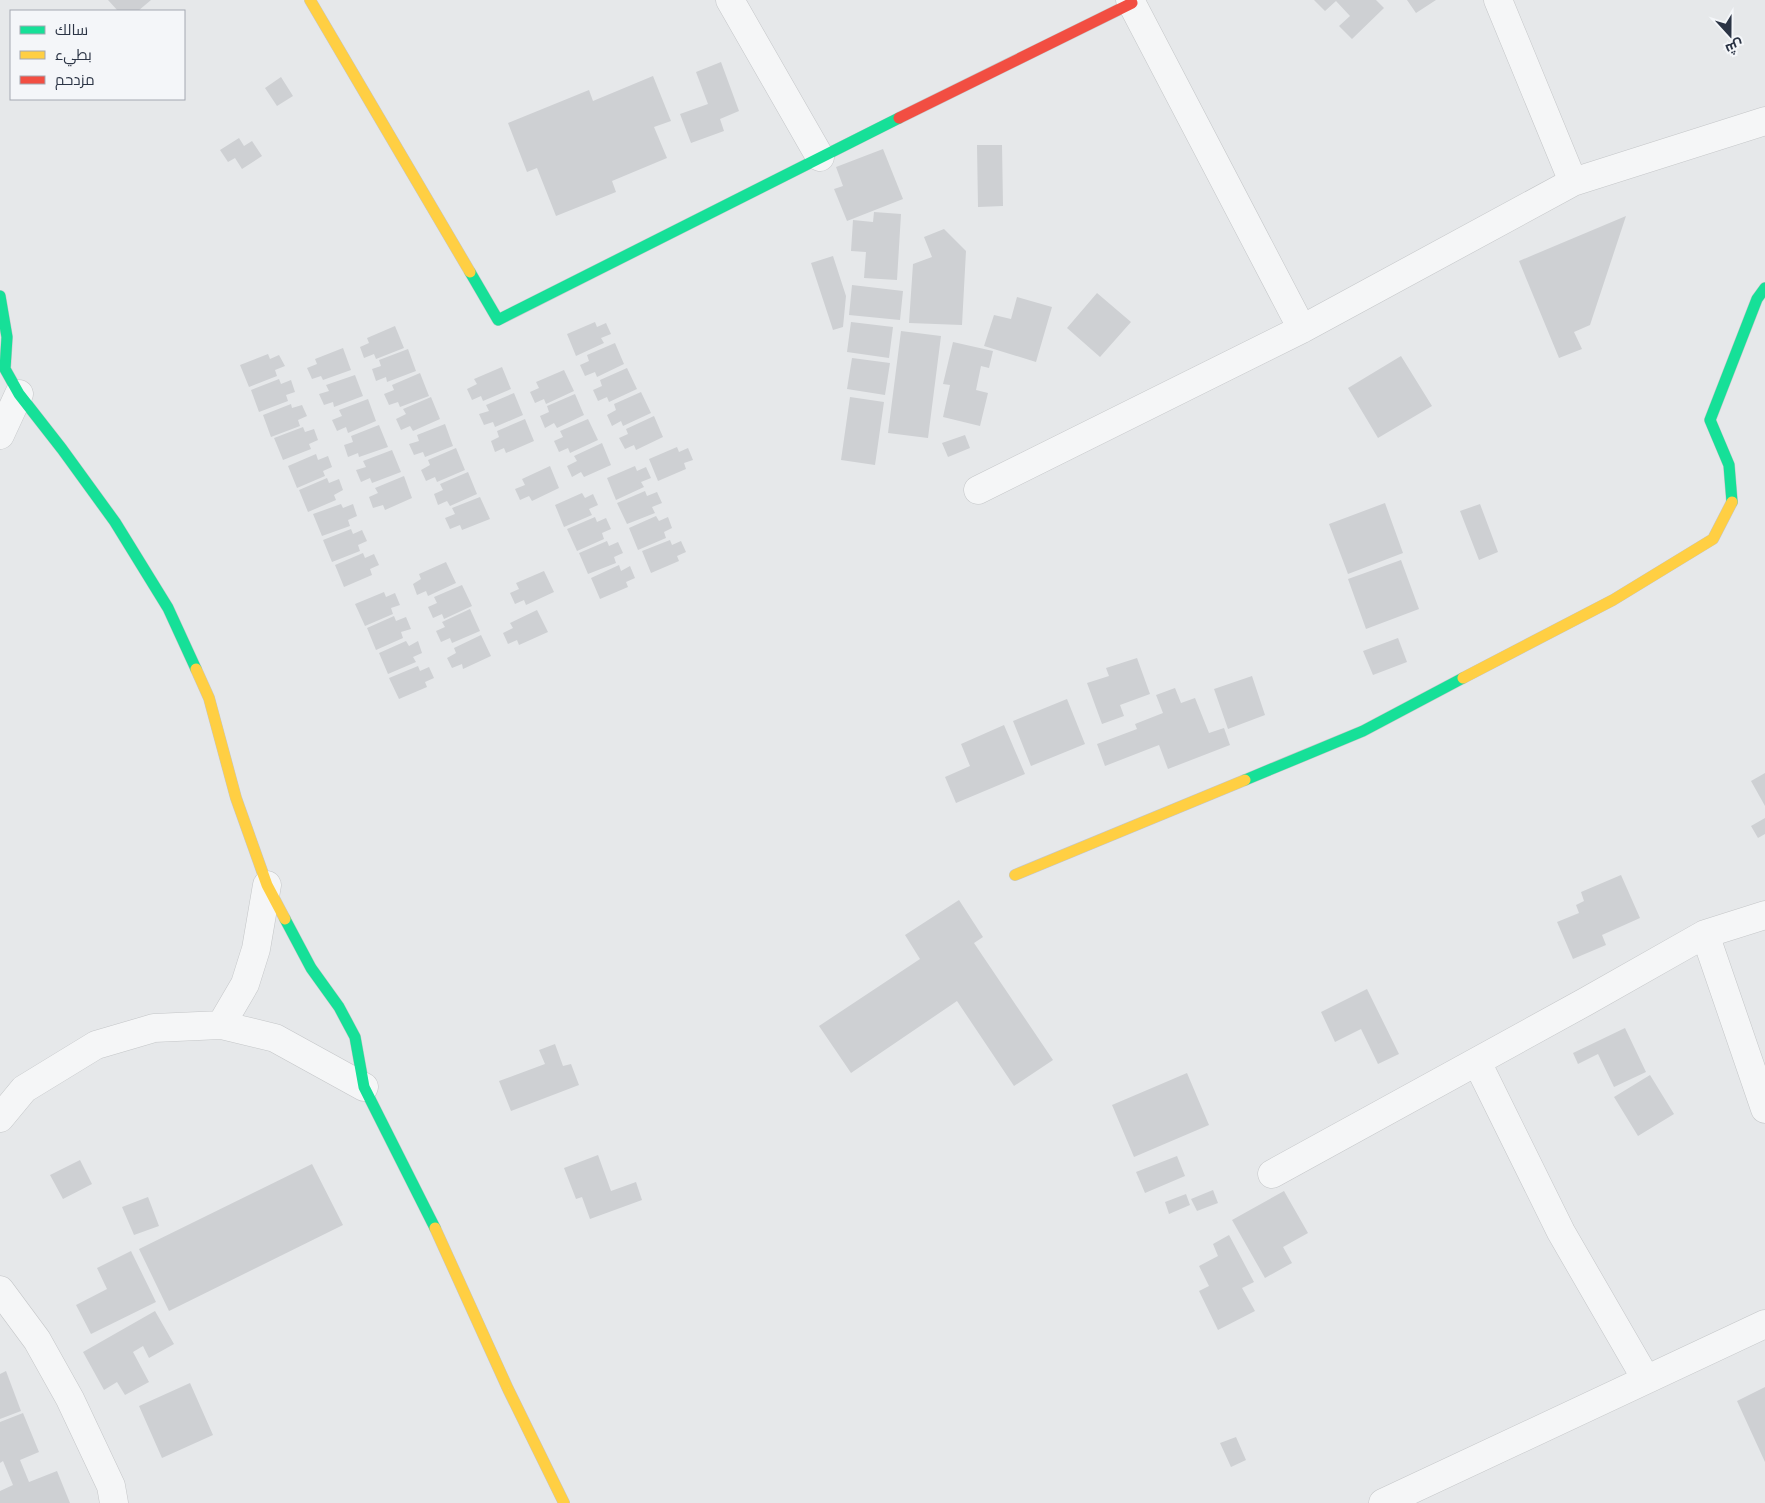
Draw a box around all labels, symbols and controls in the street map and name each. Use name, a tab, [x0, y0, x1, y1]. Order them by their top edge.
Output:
legend	[10, 10, 185, 100]
north arrow	[1705, 10, 1755, 60]
text: سالك	[55, 20, 88, 38]
text: ش	[1723, 36, 1746, 59]
text: بطيء	[55, 45, 92, 67]
text: مزدحم	[55, 70, 95, 90]

